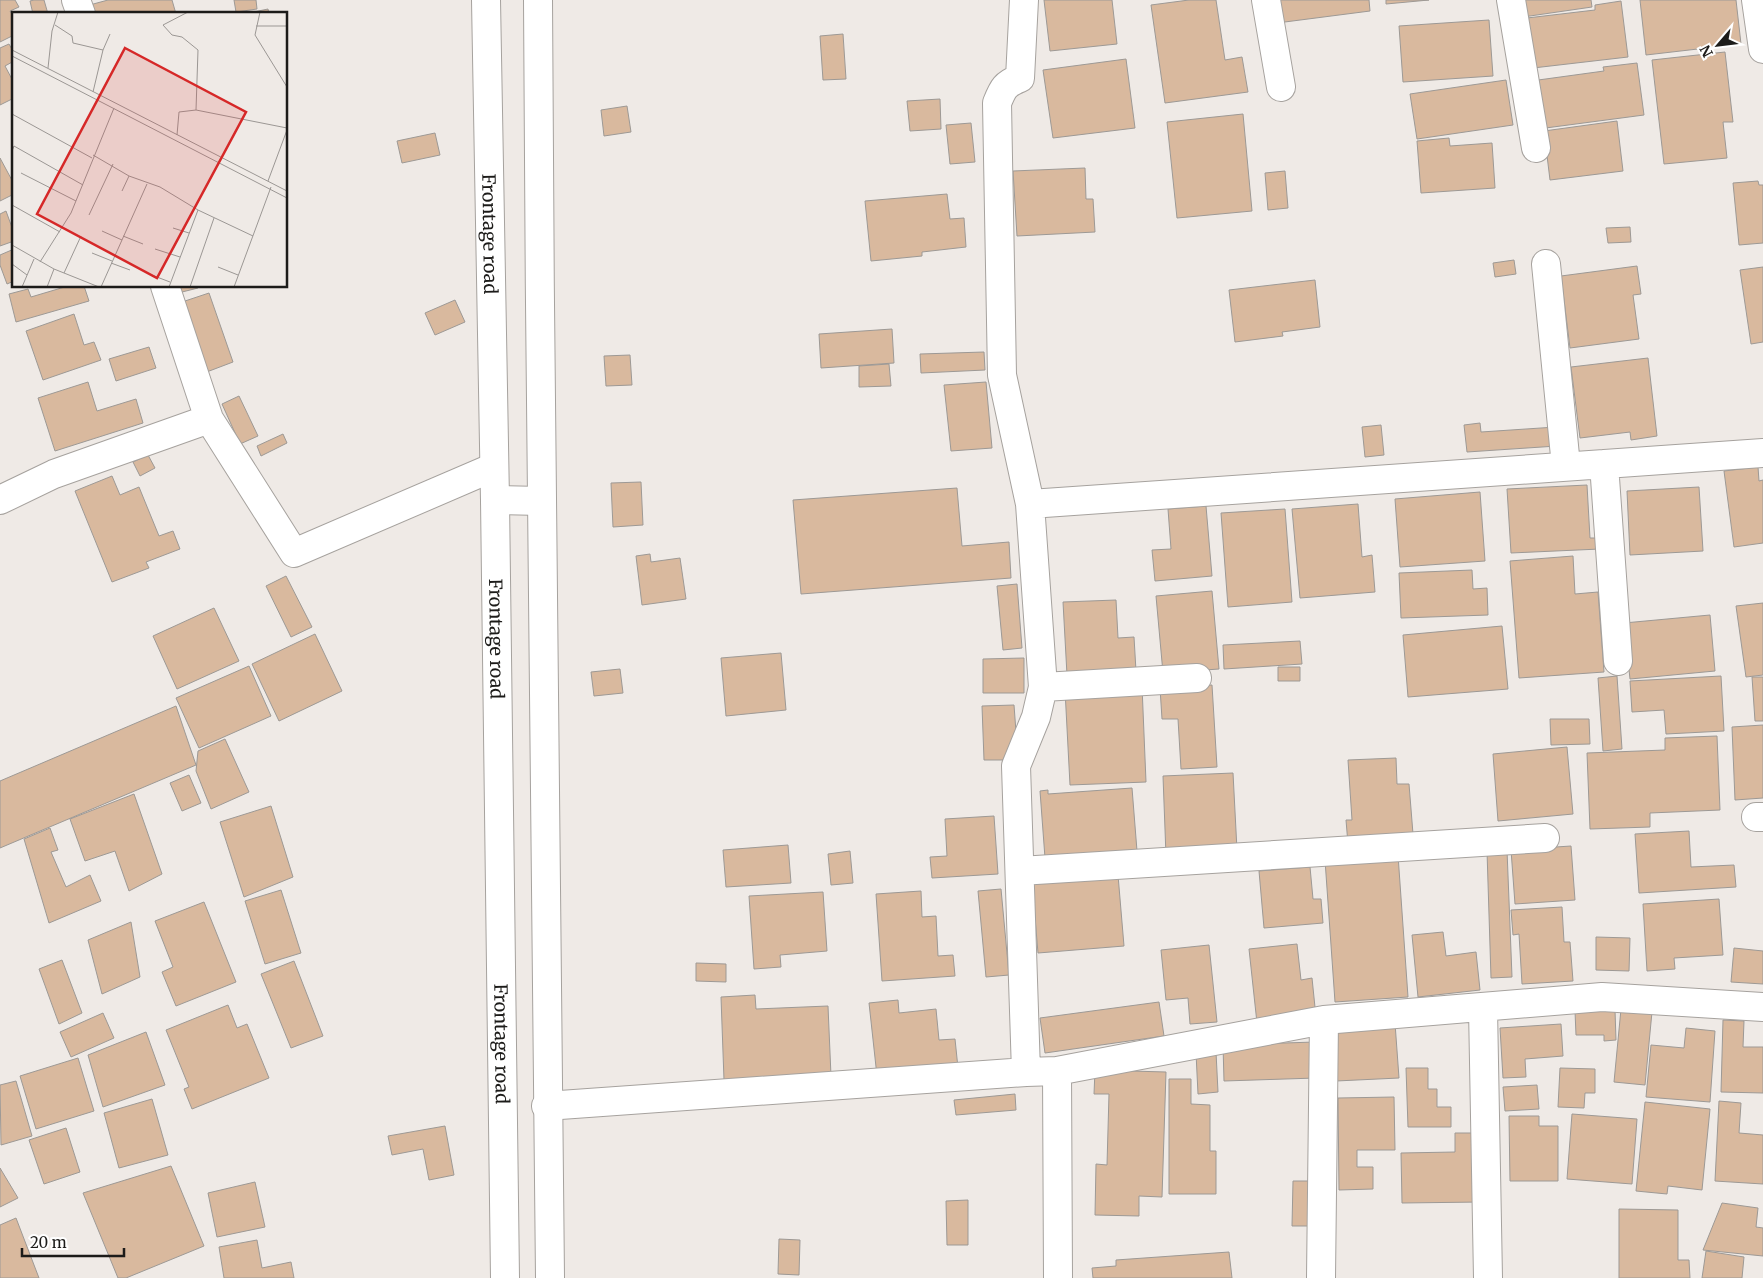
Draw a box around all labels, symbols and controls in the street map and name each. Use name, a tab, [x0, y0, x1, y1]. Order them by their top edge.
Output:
inset map	[12, 12, 288, 288]
north arrow	[1693, 20, 1743, 70]
text: N	[1696, 42, 1717, 60]
street label: Frontage road	[478, 174, 503, 295]
street label: Frontage road	[485, 579, 509, 699]
street label: Frontage road	[490, 983, 514, 1104]
scale bar	[22, 1226, 125, 1258]
text: 20 m	[30, 1233, 67, 1252]

